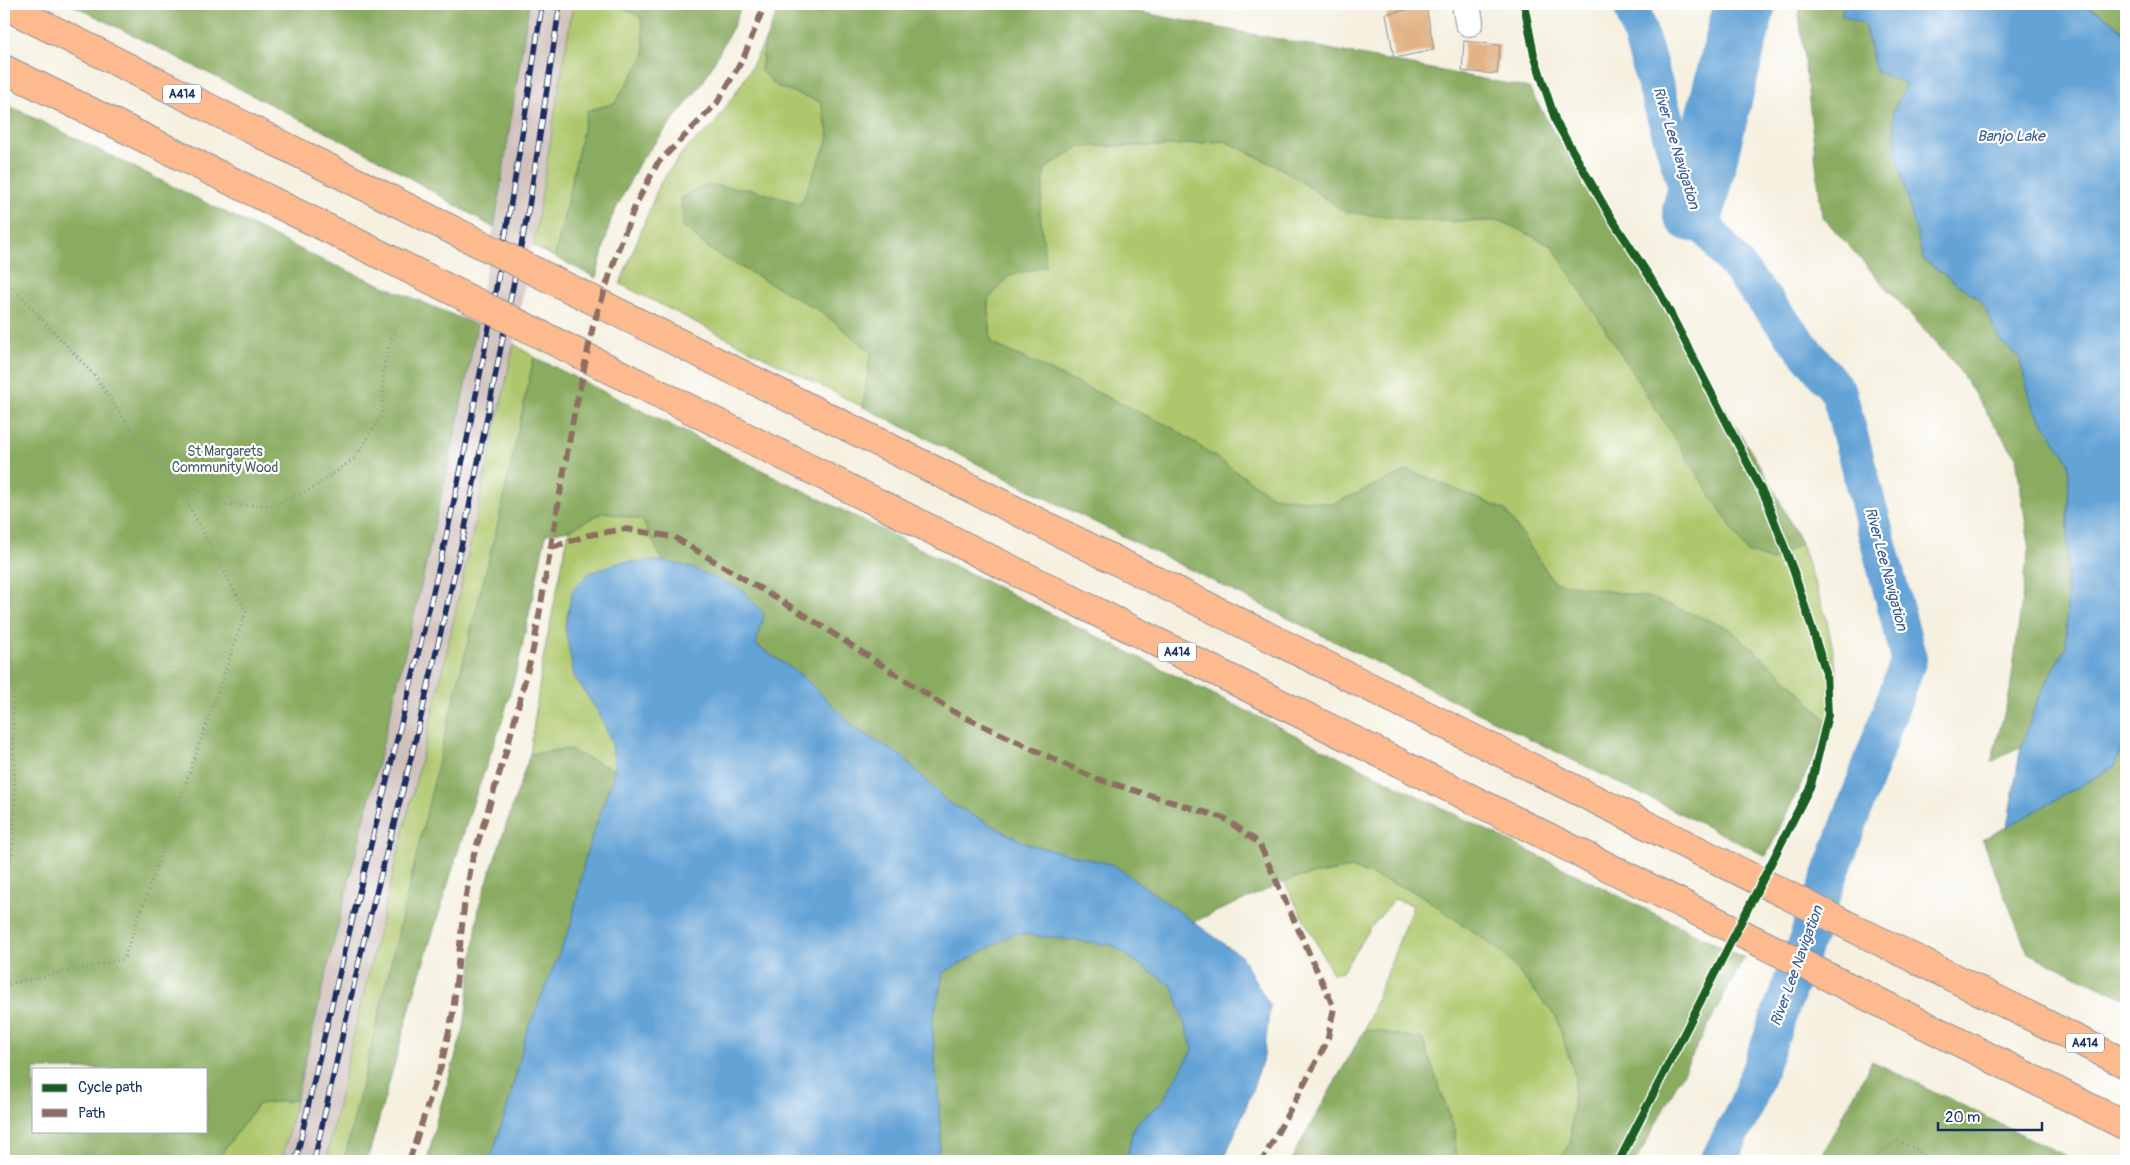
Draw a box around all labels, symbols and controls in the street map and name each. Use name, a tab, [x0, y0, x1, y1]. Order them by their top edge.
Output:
road number: A414	[163, 85, 201, 104]
water label: River Lee Navigation	[1648, 85, 1704, 213]
water label: Banjo Lake	[1977, 127, 2046, 146]
park label: St Margarets Community Wood	[172, 443, 278, 476]
water label: River Lee Navigation	[1860, 505, 1912, 634]
road number: A414	[1158, 642, 1196, 662]
water label: River Lee Navigation	[1766, 902, 1828, 1029]
road number: A414	[2066, 1034, 2104, 1052]
legend	[32, 1068, 208, 1132]
text: Cycle path	[78, 1078, 142, 1097]
scale bar	[1938, 1100, 2041, 1132]
text: Path	[78, 1104, 105, 1123]
text: 20 m	[1945, 1108, 1980, 1127]

